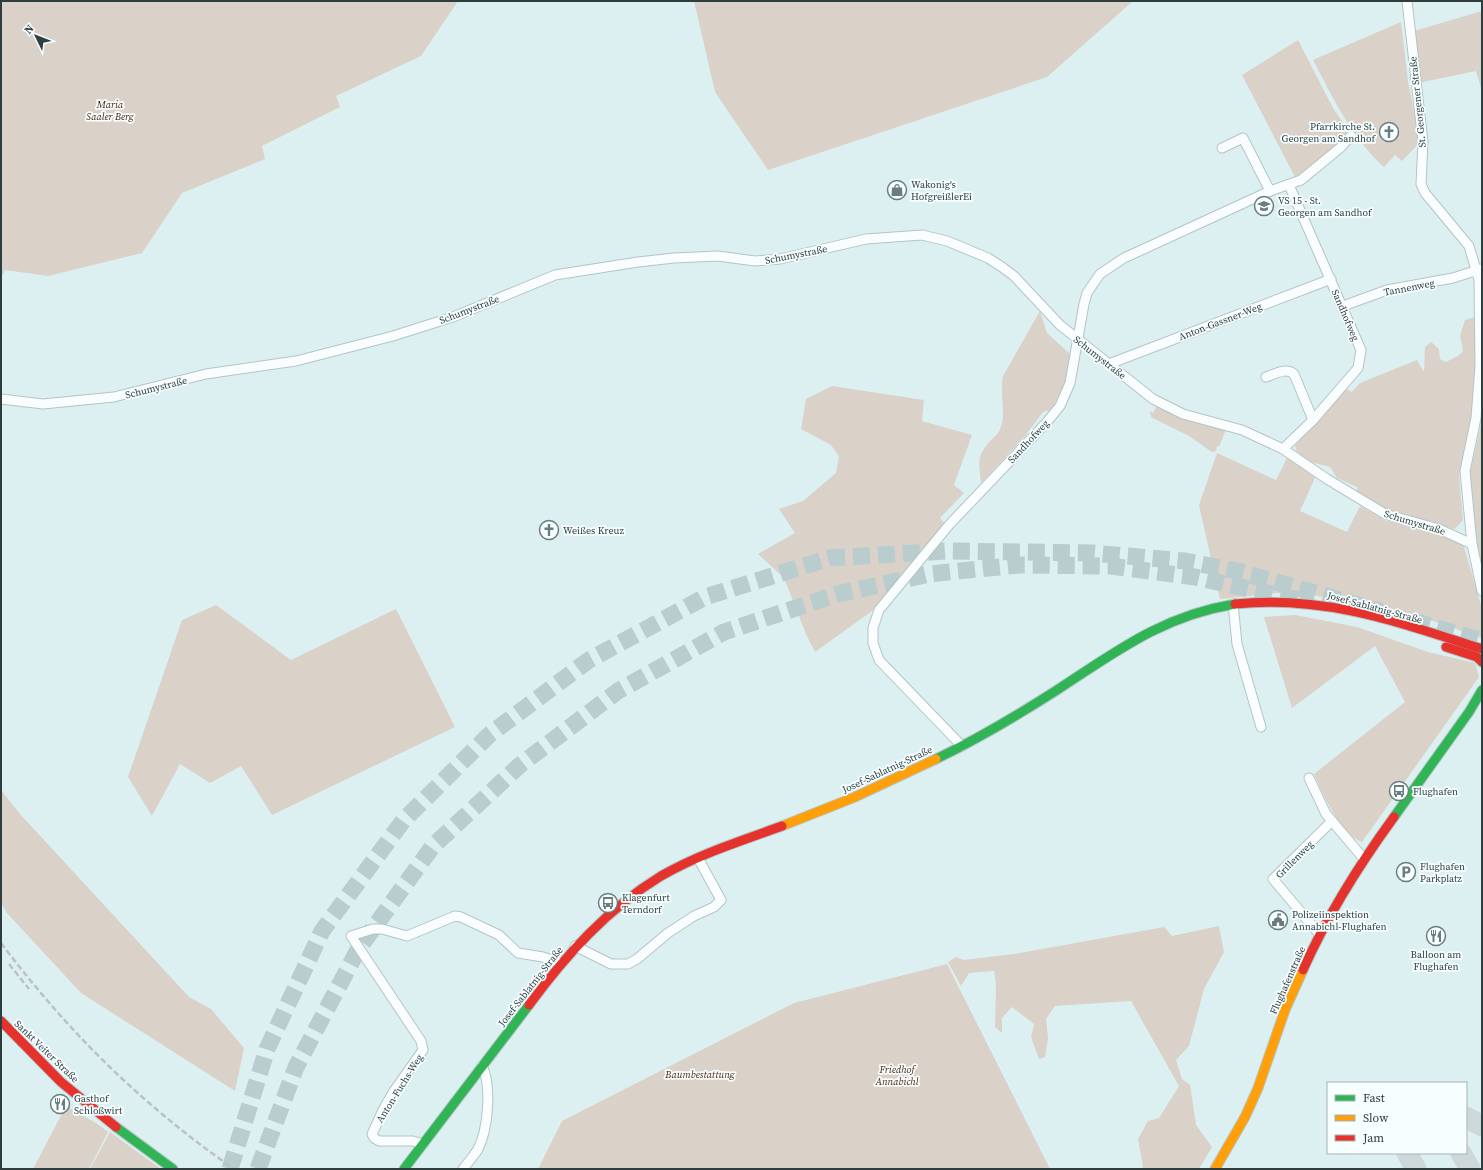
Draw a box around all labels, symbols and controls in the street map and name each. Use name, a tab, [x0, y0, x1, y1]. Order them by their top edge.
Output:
north arrow	[16, 16, 56, 56]
text: N	[21, 21, 37, 38]
street label: St. Georgener Straße	[1406, 56, 1429, 148]
park label: Maria Saaler Berg	[86, 98, 135, 123]
place label: Pfarrkirche St. Georgen am Sandhof	[1282, 120, 1376, 145]
church icon: Pfarrkirche St. Georgen am Sandhof	[1378, 121, 1400, 143]
place label: Wakonig's HofgreißlerEi	[911, 178, 972, 203]
shop icon: Wakonig's HofgreißlerEi	[886, 179, 908, 201]
place label: VS 15 - St. Georgen am Sandhof	[1278, 194, 1373, 219]
school or university icon: VS 15 - St. Georgen am Sandhof	[1253, 195, 1275, 217]
street label: Schumystraße	[764, 242, 828, 267]
street label: Tannenweg	[1383, 276, 1436, 299]
street label: Sandhofweg	[1329, 287, 1362, 343]
street label: Schumystraße	[437, 292, 501, 327]
street label: Anton-Gassner-Weg	[1177, 300, 1264, 343]
street label: Schumystraße	[1071, 333, 1129, 382]
street label: Schumystraße	[124, 374, 188, 401]
street label: Sandhofweg	[1005, 417, 1052, 466]
street label: Schumystraße	[1383, 507, 1447, 538]
church icon: Weißes Kreuz	[538, 519, 560, 541]
place label: Weißes Kreuz	[563, 524, 624, 537]
street label: Josef-Sablatnig-Straße	[1325, 588, 1424, 626]
street label: Josef-Sablatnig-Straße	[839, 743, 934, 796]
bus stop icon: Flughafen	[1388, 780, 1410, 802]
place label: Flughafen	[1413, 785, 1458, 798]
street label: Grillenweg	[1273, 838, 1316, 881]
place label: Flughafen Parkplatz	[1420, 860, 1465, 885]
parking icon: Flughafen Parkplatz	[1395, 861, 1417, 883]
place label: Klagenfurt Terndorf	[622, 891, 670, 916]
bus stop icon: Klagenfurt Terndorf	[597, 892, 619, 914]
place label: Polizeiinspektion Annabichl-Flughafen	[1292, 908, 1387, 933]
public building icon: Polizeiinspektion Annabichl-Flughafen	[1267, 909, 1289, 931]
restaurant icon: Balloon am Flughafen	[1425, 925, 1447, 947]
street label: Josef-Sablatnig-Straße	[494, 944, 566, 1030]
street label: Flughafenstraße	[1267, 944, 1308, 1016]
place label: Balloon am Flughafen	[1411, 948, 1461, 973]
street label: Sankt Veiter Straße	[12, 1017, 82, 1085]
street label: Anton-Fuchs-Weg	[373, 1051, 426, 1125]
park label: Friedhof Annabichl	[874, 1063, 919, 1088]
park label: Baumbestattung	[664, 1068, 736, 1081]
legend	[1327, 1082, 1467, 1154]
text: Fast	[1363, 1090, 1385, 1106]
place label: Gasthof Schloßwirt	[74, 1092, 123, 1117]
restaurant icon: Gasthof Schloßwirt	[49, 1093, 71, 1115]
text: Slow	[1363, 1110, 1389, 1126]
text: Jam	[1362, 1130, 1384, 1146]

